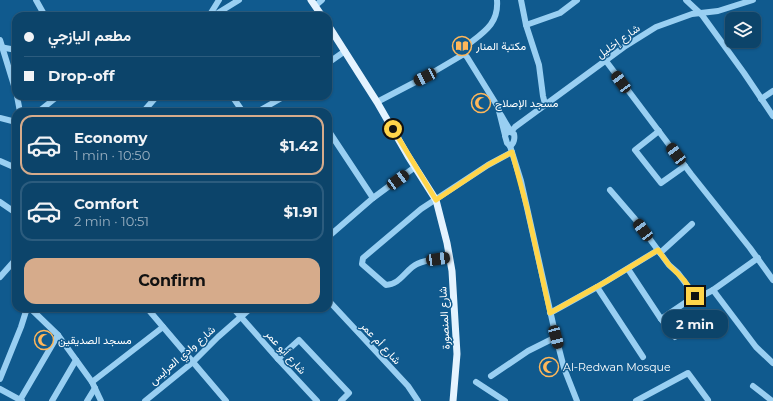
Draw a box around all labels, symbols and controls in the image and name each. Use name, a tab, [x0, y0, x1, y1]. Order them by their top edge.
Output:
map controls	[725, 12, 761, 48]
button: layers	[725, 12, 761, 48]
street label: شارع إخليل	[593, 21, 643, 62]
text: مطعم اليازجي	[48, 26, 131, 45]
library icon: مكتبة المنار	[451, 35, 473, 57]
place label: مكتبة المنار	[475, 39, 526, 53]
text: Drop-off	[48, 66, 115, 85]
car	[412, 66, 438, 88]
car	[609, 69, 633, 95]
mosque icon: مسجد الإصلاح	[470, 92, 492, 114]
place label: مسجد الإصلاح	[495, 96, 559, 111]
route start	[384, 120, 402, 138]
icon: car	[26, 127, 62, 163]
text: Economy	[74, 128, 147, 147]
text: $1.42	[280, 136, 318, 155]
car	[664, 141, 688, 167]
text: 1 min · 10:50	[74, 147, 150, 163]
car	[385, 168, 411, 192]
icon: car	[26, 193, 62, 229]
text: Comfort	[74, 194, 139, 213]
text: $1.91	[283, 202, 318, 221]
text: 2 min · 10:51	[74, 213, 149, 229]
car	[631, 217, 655, 243]
car	[425, 251, 451, 267]
button: Confirm	[24, 258, 320, 304]
street label: شارع المنصورة	[435, 286, 454, 350]
route end	[686, 287, 704, 305]
callout: 2 min	[662, 310, 728, 338]
text: 2 min	[676, 316, 714, 332]
street label: شارع أم عمر	[356, 318, 405, 368]
street label: شارع وادي العرايس	[146, 322, 220, 390]
car	[547, 324, 565, 350]
street label: شارع أبو عمر	[261, 326, 310, 378]
mosque icon: مسجد الصديقين	[33, 329, 55, 351]
place label: مسجد الصديقين	[58, 333, 132, 347]
mosque icon: Al-Redwan Mosque	[538, 356, 560, 378]
place label: Al-Redwan Mosque	[563, 360, 671, 374]

